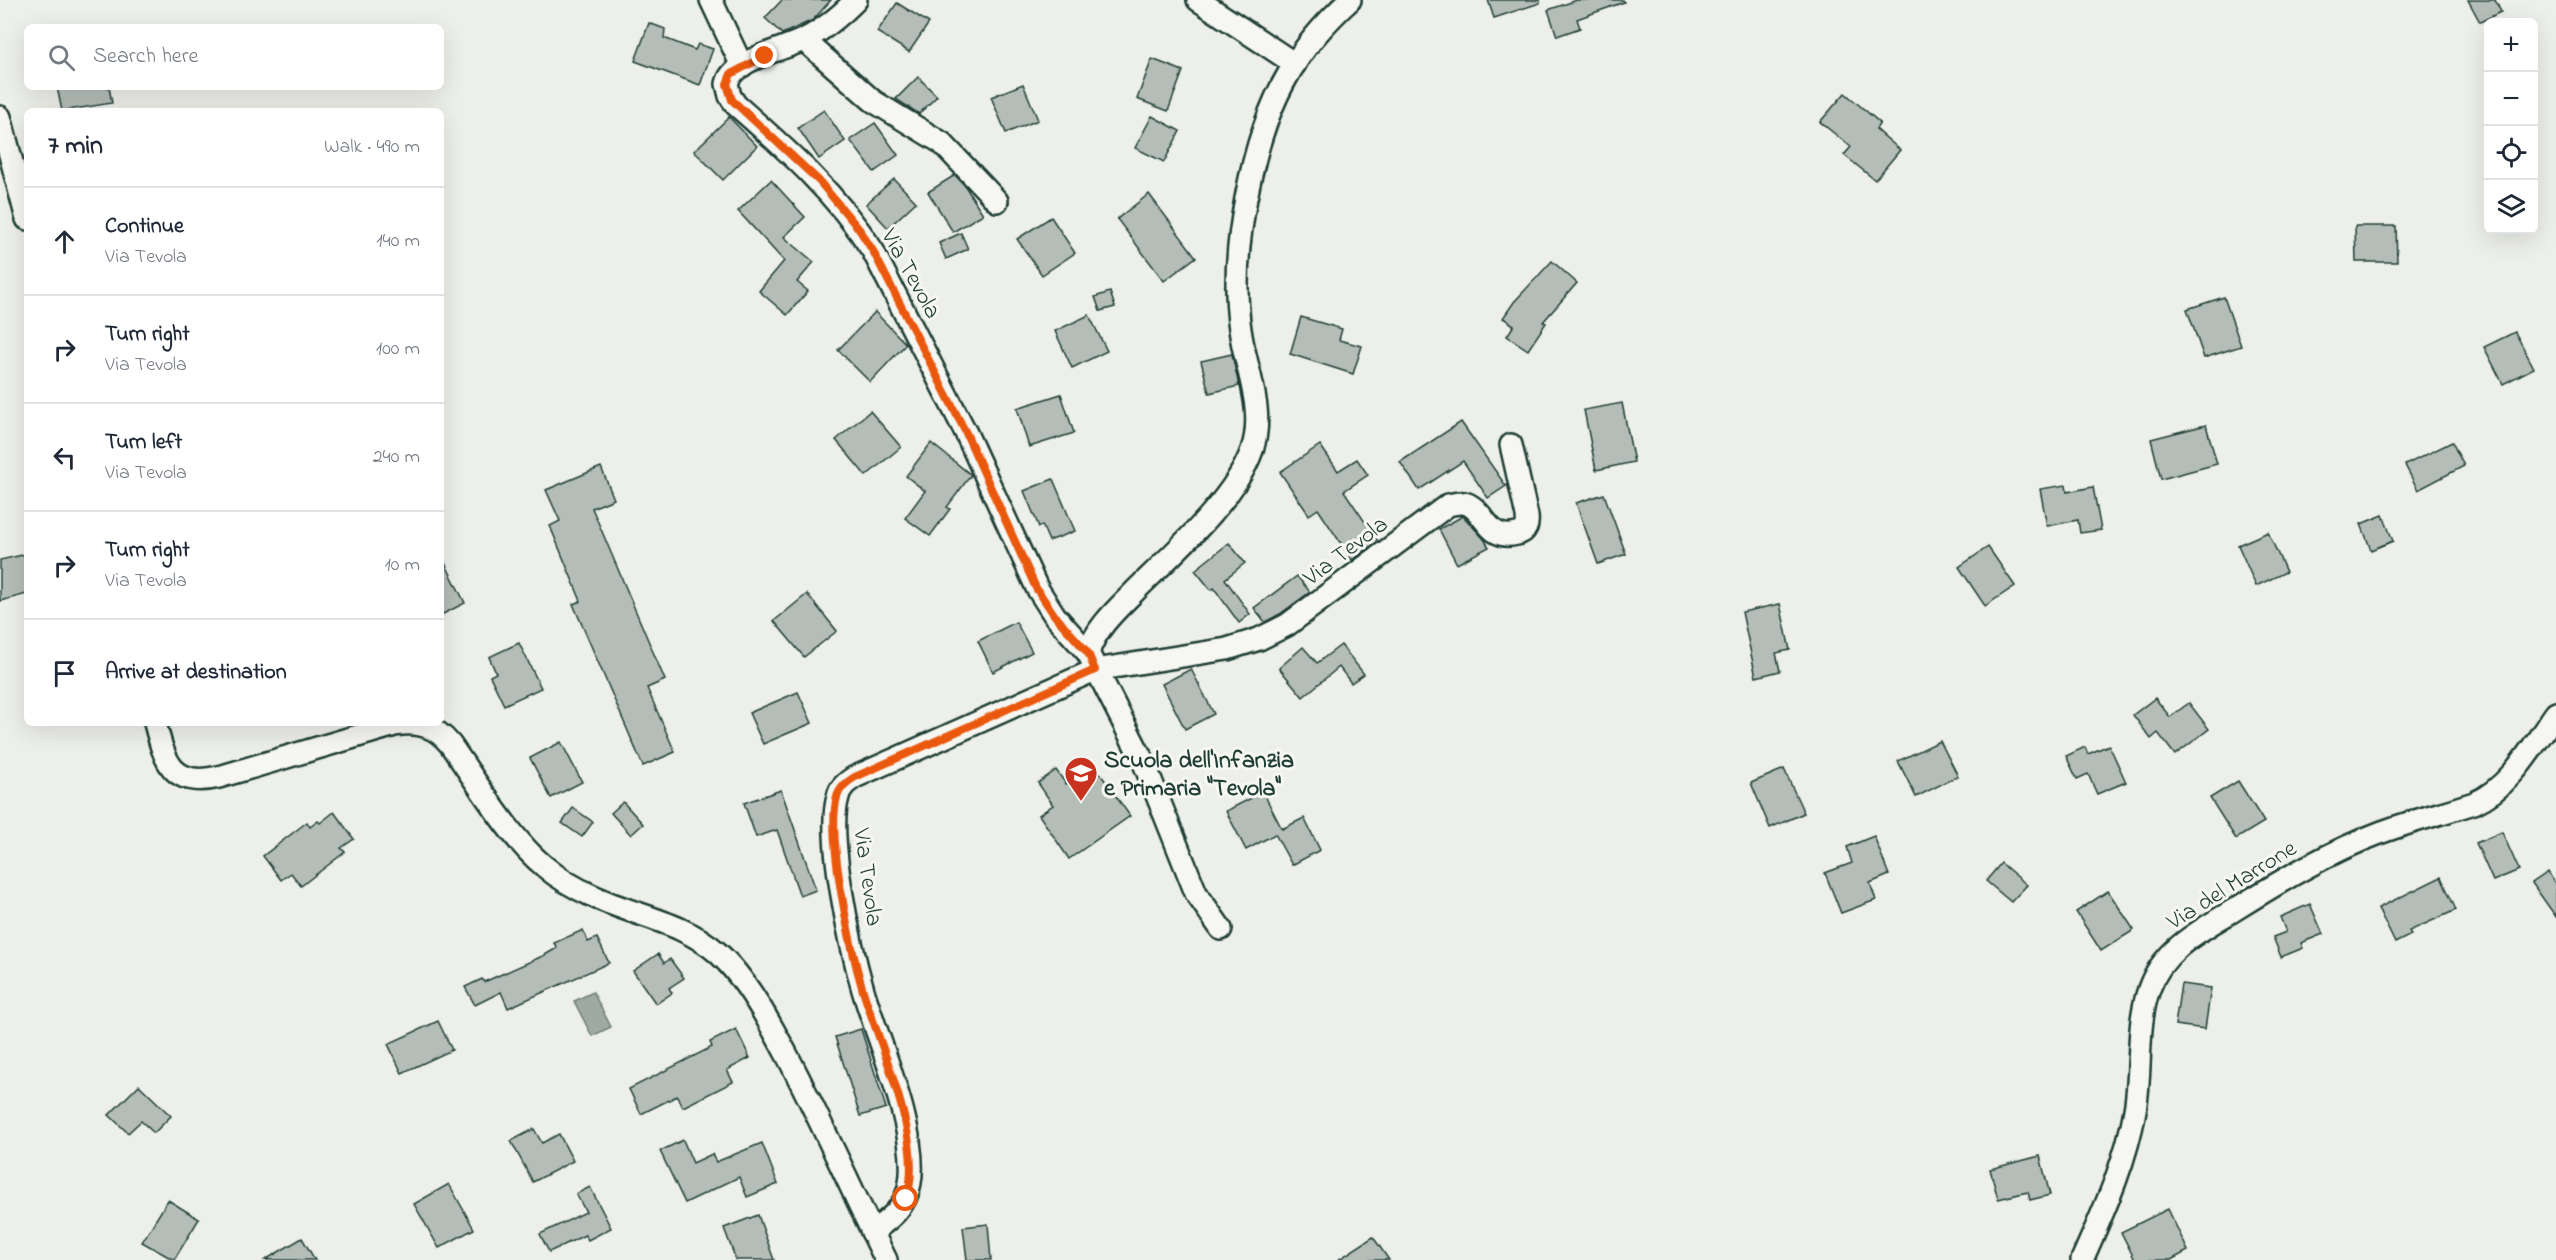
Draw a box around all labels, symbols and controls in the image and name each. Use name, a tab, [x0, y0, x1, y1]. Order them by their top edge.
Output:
map controls	[2484, 18, 2538, 234]
button: +	[2484, 18, 2538, 72]
search box	[24, 24, 444, 90]
icon: search	[45, 41, 78, 74]
text: Search here	[93, 41, 198, 73]
route end	[751, 42, 777, 68]
button: −	[2484, 72, 2538, 126]
button: locate	[2484, 126, 2538, 180]
text: 7 min	[48, 128, 103, 166]
text: Walk · 490 m	[324, 133, 420, 162]
button: layers	[2484, 180, 2538, 234]
text: Continue	[105, 211, 184, 243]
street label: Via Tevola	[870, 222, 949, 326]
icon: ahead	[48, 225, 81, 258]
text: 140 m	[376, 227, 420, 256]
text: Via Tevola	[105, 243, 187, 272]
text: Turn right	[105, 319, 190, 351]
icon: right	[48, 333, 81, 366]
text: 100 m	[376, 335, 420, 364]
text: Via Tevola	[105, 351, 187, 380]
text: Turn left	[105, 427, 182, 459]
icon: left	[48, 441, 81, 474]
text: 240 m	[373, 443, 420, 472]
text: Via Tevola	[105, 459, 187, 488]
street label: Via Tevola	[1296, 508, 1396, 596]
text: Turn right	[105, 535, 190, 567]
icon: right	[48, 549, 81, 582]
text: 10 m	[384, 551, 420, 580]
text: Via Tevola	[105, 567, 187, 596]
icon: arrive	[48, 657, 81, 690]
text: Arrive at destination	[105, 657, 287, 689]
place label: Scuola dell'Infanzia e Primaria "Tevola"	[1104, 744, 1294, 807]
school or university icon: Scuola dell'Infanzia e Primaria "Tevola"	[1063, 755, 1099, 802]
street label: Via Tevola	[842, 825, 891, 928]
street label: Via del Marrone	[2160, 832, 2304, 941]
route start	[892, 1185, 918, 1211]

